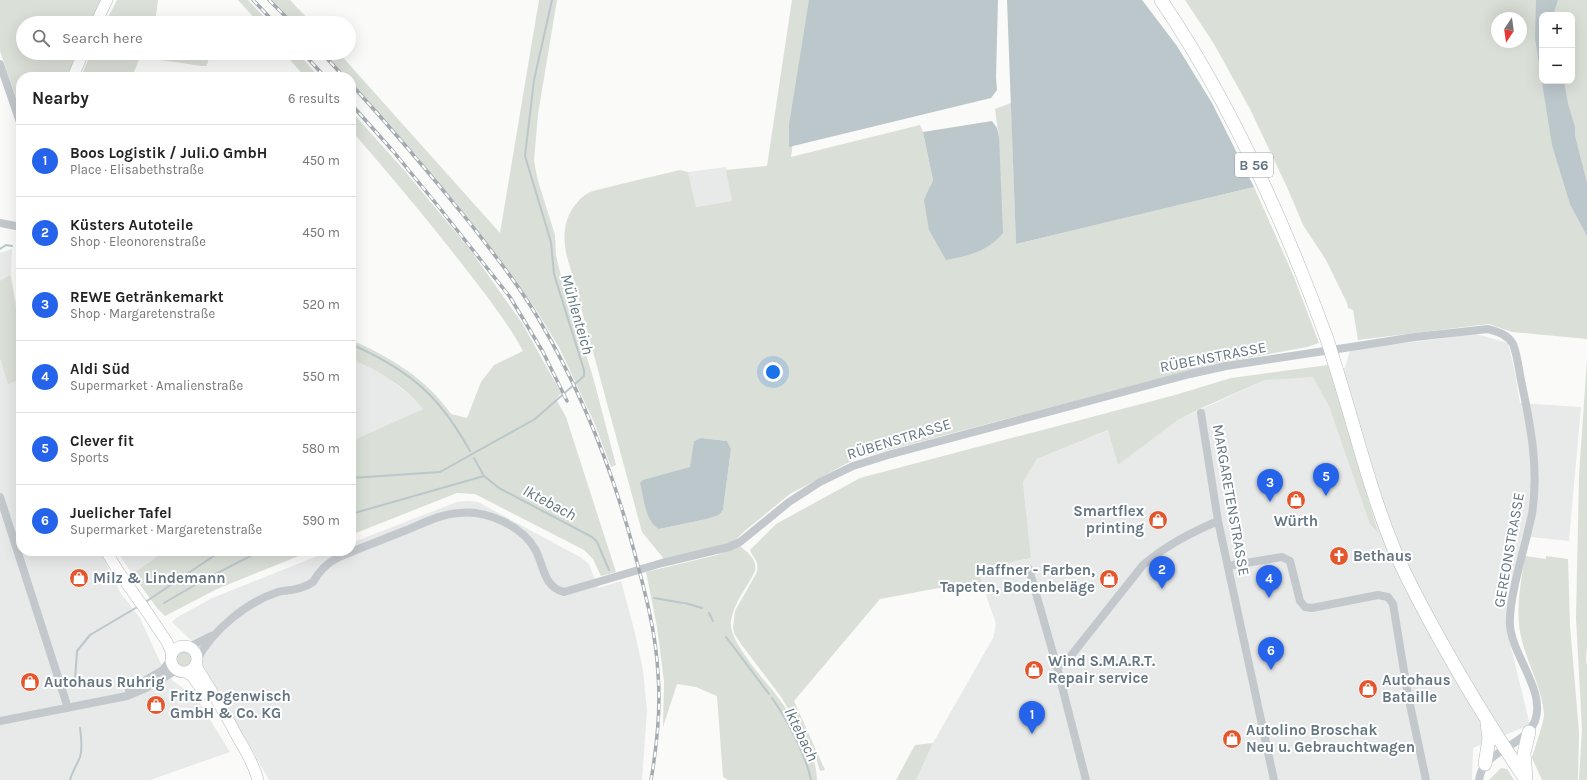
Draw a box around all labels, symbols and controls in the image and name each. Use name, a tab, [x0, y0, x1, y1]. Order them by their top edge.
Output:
north arrow	[1491, 12, 1527, 48]
map controls	[1539, 12, 1575, 84]
button: +	[1539, 12, 1575, 48]
search box	[16, 16, 356, 60]
icon: search	[30, 27, 52, 49]
text: Search here	[62, 29, 143, 47]
button: −	[1539, 48, 1575, 84]
text: Nearby	[32, 88, 89, 108]
text: 6 results	[288, 91, 340, 106]
text: Boos Logistik / Juli.O GmbH	[70, 144, 267, 162]
text: 1	[43, 153, 47, 168]
text: 450 m	[302, 153, 340, 168]
road number: B 56	[1235, 153, 1273, 177]
text: Place · Elisabethstraße	[70, 162, 204, 177]
text: Küsters Autoteile	[70, 216, 193, 234]
text: 2	[41, 225, 49, 240]
text: 450 m	[302, 225, 340, 240]
text: Shop · Eleonorenstraße	[70, 234, 206, 249]
water label: Mühlenteich	[557, 272, 598, 357]
text: REWE Getränkemarkt	[70, 288, 224, 306]
text: 3	[41, 297, 49, 312]
text: 520 m	[302, 297, 340, 312]
text: Shop · Margaretenstraße	[70, 306, 215, 321]
street label: RÜBENSTRASSE	[1158, 338, 1268, 376]
text: Aldi Süd	[70, 360, 130, 378]
your location	[763, 362, 783, 382]
text: 4	[41, 369, 49, 384]
text: 550 m	[302, 369, 340, 384]
text: Supermarket · Amalienstraße	[70, 378, 243, 393]
street label: RÜBENSTRASSE	[845, 415, 953, 463]
street label: MARGARETENSTRASSE	[1209, 423, 1253, 577]
text: Clever fit	[70, 432, 134, 450]
text: 5	[41, 441, 49, 456]
text: 580 m	[302, 441, 340, 456]
text: Sports	[70, 450, 109, 465]
pin: 5	[1313, 463, 1339, 496]
pin: 3	[1257, 469, 1283, 502]
water label: Iktebach	[520, 481, 580, 524]
shop icon: Würth	[1285, 489, 1307, 511]
street label: GEREONSTRASSE	[1490, 491, 1528, 609]
place label: Smartflex printing	[1073, 502, 1145, 537]
text: Juelicher Tafel	[70, 504, 172, 522]
shop icon: Smartflex printing	[1147, 509, 1169, 531]
place label: Würth	[1274, 512, 1318, 530]
text: 6	[41, 513, 49, 528]
text: 590 m	[302, 513, 340, 528]
text: Supermarket · Margaretenstraße	[70, 522, 262, 537]
church icon: Bethaus	[1328, 545, 1350, 567]
place label: Bethaus	[1353, 547, 1412, 565]
pin: 2	[1149, 556, 1175, 589]
place label: Haffner - Farben, Tapeten, Bodenbeläge	[940, 561, 1095, 596]
pin: 4	[1256, 565, 1282, 598]
shop icon: Milz & Lindemann	[68, 567, 90, 589]
shop icon: Haffner - Farben, Tapeten, Bodenbeläge	[1098, 568, 1120, 590]
place label: Milz & Lindemann	[93, 569, 226, 587]
pin: 6	[1258, 637, 1284, 670]
place label: Wind S.M.A.R.T. Repair service	[1048, 652, 1155, 687]
shop icon: Wind S.M.A.R.T. Repair service	[1023, 659, 1045, 681]
shop icon: Autohaus Ruhrig	[19, 671, 41, 693]
place label: Autohaus Bataille	[1382, 671, 1451, 706]
place label: Autohaus Ruhrig	[44, 673, 165, 691]
shop icon: Autohaus Bataille	[1357, 678, 1379, 700]
place label: Fritz Pogenwisch GmbH & Co. KG	[170, 687, 291, 722]
shop icon: Fritz Pogenwisch GmbH & Co. KG	[145, 694, 167, 716]
pin: 1	[1019, 701, 1045, 734]
water label: Iktebach	[780, 704, 823, 764]
place label: Autolino Broschak Neu u. Gebrauchtwagen	[1246, 721, 1415, 756]
shop icon: Autolino Broschak Neu u. Gebrauchtwagen	[1221, 728, 1243, 750]

